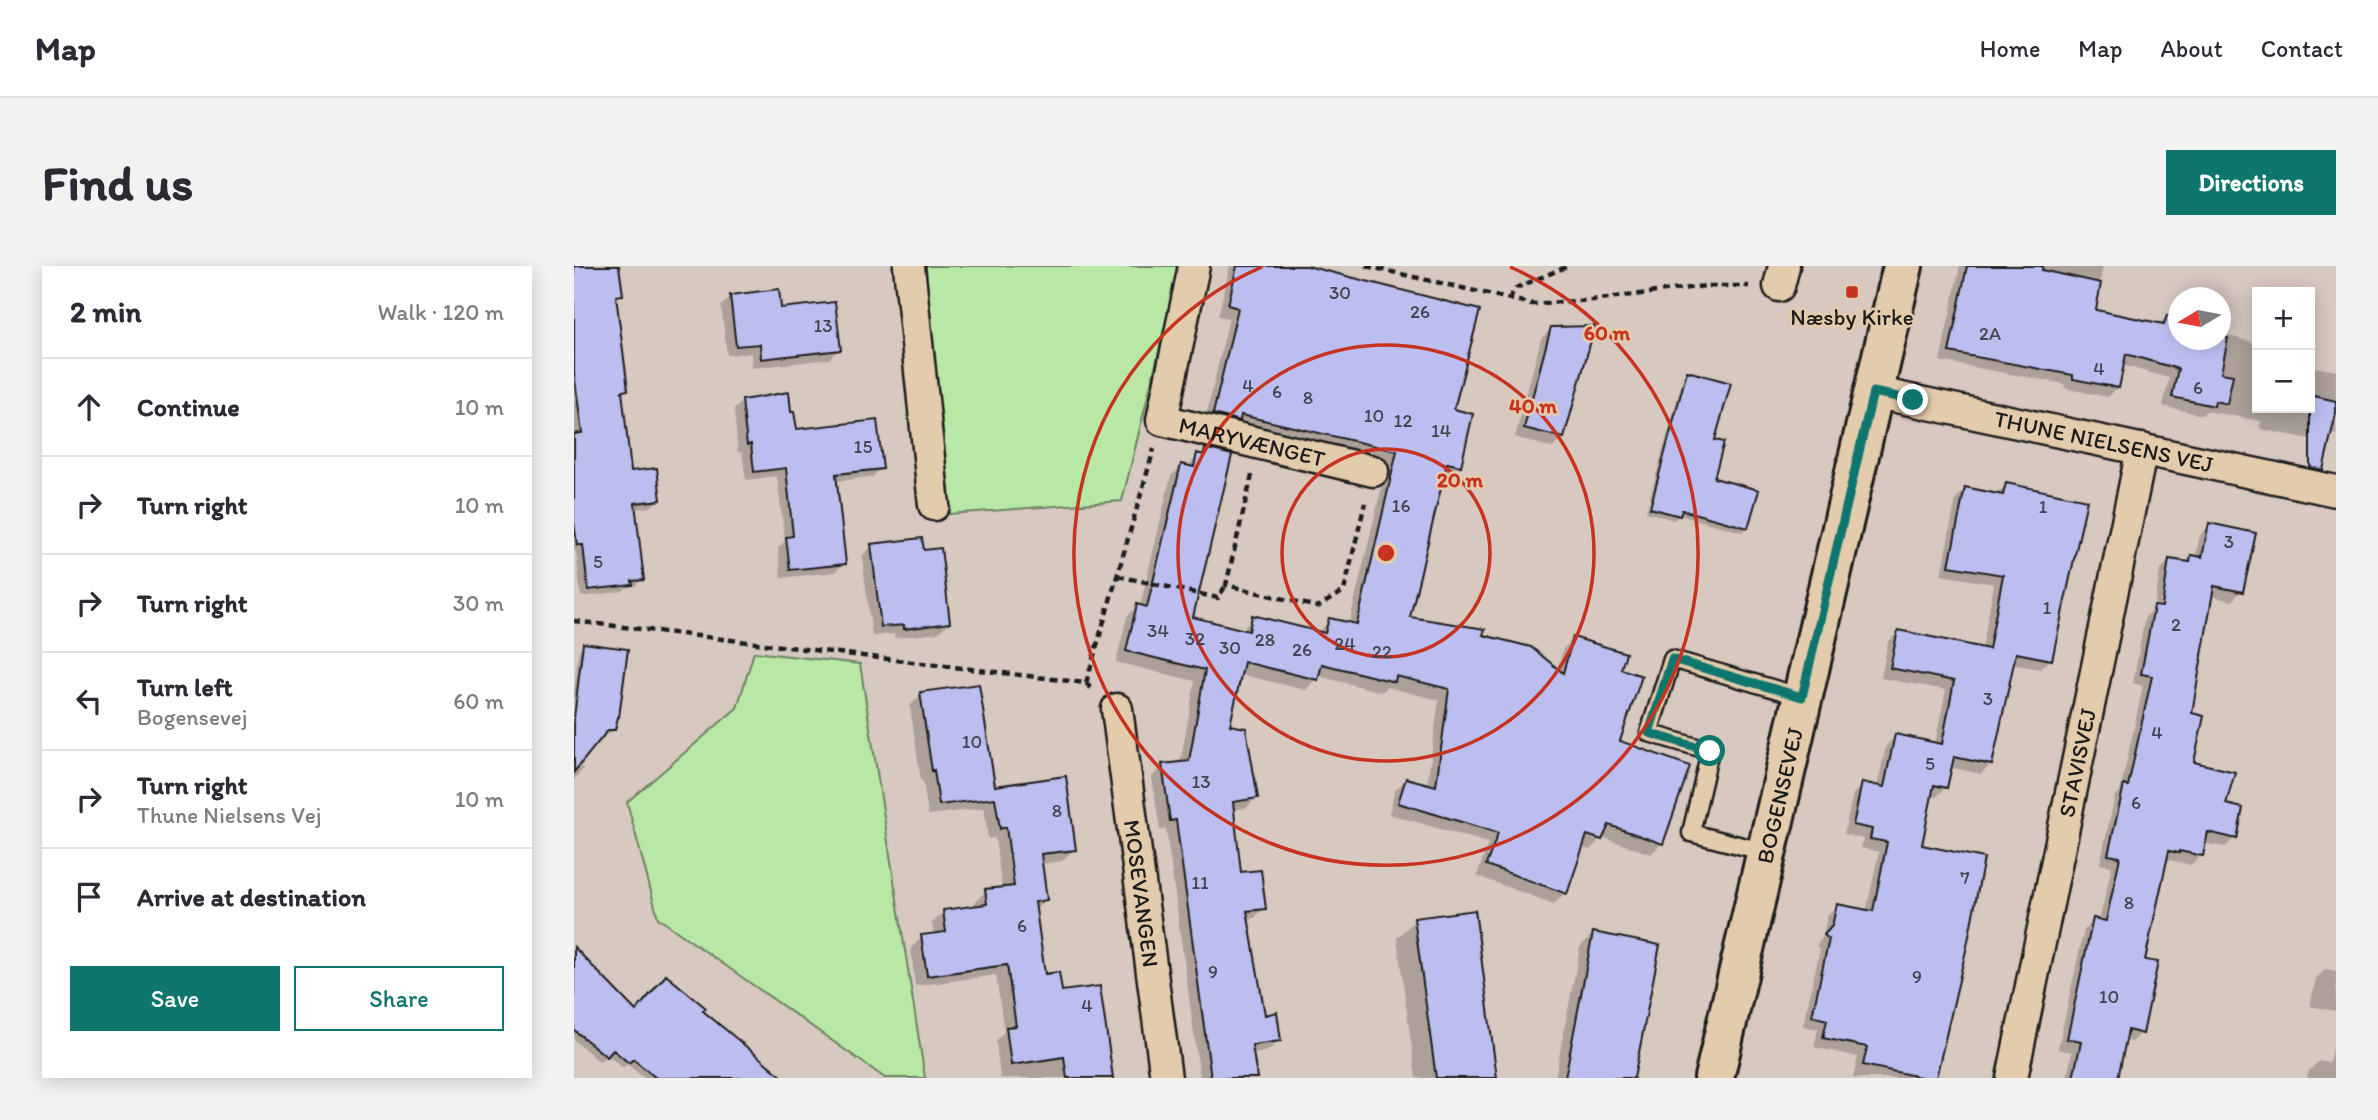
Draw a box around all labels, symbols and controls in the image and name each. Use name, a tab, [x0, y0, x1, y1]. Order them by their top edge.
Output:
text: Map	[35, 29, 96, 68]
text: Home	[1980, 34, 2040, 63]
text: Map	[2078, 34, 2122, 63]
text: About	[2160, 34, 2223, 63]
text: Contact	[2261, 34, 2343, 63]
button: Directions	[2166, 150, 2336, 215]
text: Find us	[42, 153, 193, 212]
house number: 30	[1329, 281, 1351, 304]
marker: Næsby Kirke	[1844, 284, 1860, 300]
north arrow	[2168, 287, 2231, 350]
map controls	[2252, 287, 2315, 413]
button: +	[2252, 287, 2315, 350]
text: 2 min	[70, 293, 141, 330]
text: Walk · 120 m	[378, 298, 504, 326]
house number: 26	[1410, 300, 1430, 323]
place label: Næsby Kirke	[1790, 303, 1914, 331]
house number: 13	[813, 314, 833, 337]
text: 60 m	[1584, 320, 1631, 345]
house number: 2A	[1979, 322, 2001, 345]
button: −	[2252, 350, 2315, 413]
house number: 4	[2093, 357, 2105, 380]
house number: 4	[1242, 374, 1254, 397]
house number: 6	[2193, 376, 2203, 399]
house number: 6	[1272, 380, 1282, 403]
route end	[1897, 384, 1928, 415]
house number: 8	[1303, 386, 1313, 409]
icon: ahead	[70, 388, 108, 426]
text: Continue	[137, 391, 240, 423]
text: 10 m	[455, 393, 504, 421]
text: 40 m	[1509, 393, 1557, 418]
house number: 10	[1364, 404, 1384, 427]
street label: THUNE NIELSENS VEJ	[1992, 404, 2216, 478]
house number: 12	[1394, 409, 1412, 432]
street label: MARYVÆNGET	[1176, 411, 1328, 473]
house number: 14	[1431, 419, 1451, 442]
house number: 15	[854, 435, 872, 458]
text: 20 m	[1437, 467, 1484, 492]
icon: right	[70, 486, 108, 524]
text: Turn right	[137, 489, 248, 521]
text: 10 m	[455, 491, 504, 519]
house number: 16	[1392, 494, 1410, 517]
house number: 1	[2039, 495, 2048, 518]
house number: 3	[2224, 530, 2234, 553]
centre of rings	[1374, 541, 1398, 565]
house number: 5	[593, 550, 603, 573]
icon: right	[70, 584, 108, 622]
text: Turn right	[137, 587, 248, 619]
text: 30 m	[453, 589, 504, 617]
house number: 1	[2043, 596, 2052, 619]
house number: 2	[2171, 613, 2181, 636]
house number: 34	[1147, 619, 1169, 642]
house number: 32	[1185, 627, 1205, 650]
house number: 28	[1255, 628, 1275, 651]
house number: 24	[1334, 632, 1356, 655]
house number: 30	[1219, 636, 1241, 659]
house number: 26	[1292, 638, 1312, 661]
house number: 22	[1372, 640, 1392, 663]
text: Turn left	[137, 671, 233, 703]
icon: left	[70, 682, 108, 720]
text: 60 m	[453, 687, 504, 715]
house number: 3	[1983, 687, 1993, 710]
text: Bogensevej	[137, 703, 247, 731]
street label: STAVISVEJ	[2052, 706, 2102, 820]
house number: 4	[2151, 721, 2163, 744]
street label: BOGENSEVEJ	[1750, 725, 1809, 866]
house number: 10	[962, 730, 982, 753]
route start	[1694, 735, 1725, 766]
house number: 5	[1925, 752, 1935, 775]
text: Turn right	[137, 769, 248, 801]
house number: 13	[1191, 770, 1211, 793]
icon: right	[70, 780, 108, 818]
text: 10 m	[455, 785, 504, 813]
house number: 6	[2131, 791, 2141, 814]
house number: 8	[1052, 799, 1062, 822]
text: Thune Nielsens Vej	[137, 801, 321, 829]
street label: MOSEVANGEN	[1118, 818, 1165, 969]
house number: 7	[1960, 866, 1970, 889]
house number: 11	[1191, 871, 1209, 894]
icon: arrive	[70, 878, 108, 916]
text: Arrive at destination	[137, 881, 366, 913]
house number: 8	[2124, 891, 2134, 914]
house number: 6	[1017, 914, 1027, 937]
house number: 9	[1208, 960, 1218, 983]
house number: 9	[1912, 965, 1922, 988]
button: Save	[70, 966, 280, 1031]
button: Share	[294, 966, 504, 1031]
house number: 10	[2099, 985, 2119, 1008]
house number: 4	[1081, 994, 1093, 1017]

